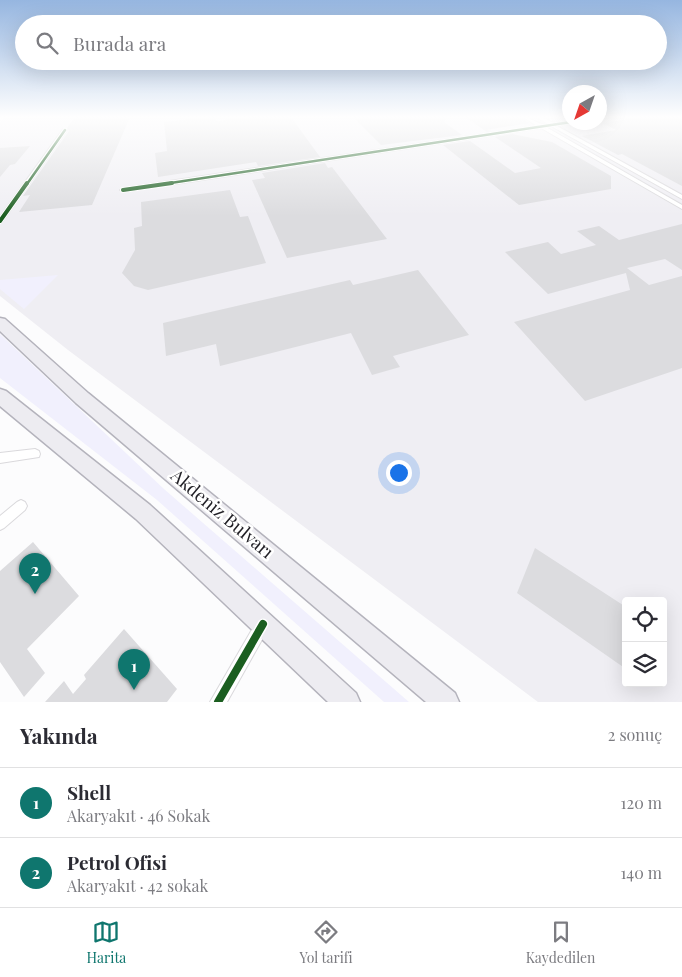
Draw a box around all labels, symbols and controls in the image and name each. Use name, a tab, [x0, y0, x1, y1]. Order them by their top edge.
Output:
search box	[15, 15, 667, 70]
icon: search	[33, 29, 61, 57]
text: Burada ara	[73, 30, 166, 56]
north arrow	[562, 85, 607, 130]
your location	[386, 460, 412, 486]
street label: Akdeniz Bulvarı	[165, 463, 279, 563]
pin: 2	[19, 553, 51, 594]
map controls	[622, 597, 667, 687]
button: locate	[622, 597, 667, 642]
button: layers	[622, 642, 667, 687]
pin: 1	[118, 649, 150, 690]
text: Yakında	[20, 721, 98, 749]
text: 2 sonuç	[608, 724, 662, 745]
text: Shell	[67, 779, 111, 805]
text: 1	[33, 792, 39, 813]
text: 120 m	[621, 792, 662, 813]
text: Akaryakıt · 46 Sokak	[67, 805, 210, 826]
text: Petrol Ofisi	[67, 849, 167, 875]
text: 2	[32, 862, 40, 883]
text: 140 m	[620, 862, 662, 883]
text: Akaryakıt · 42 sokak	[67, 875, 208, 896]
tab: Harita	[87, 918, 126, 967]
tab: Yol tarifi	[299, 918, 353, 967]
tab: Kaydedilen	[526, 918, 595, 967]

